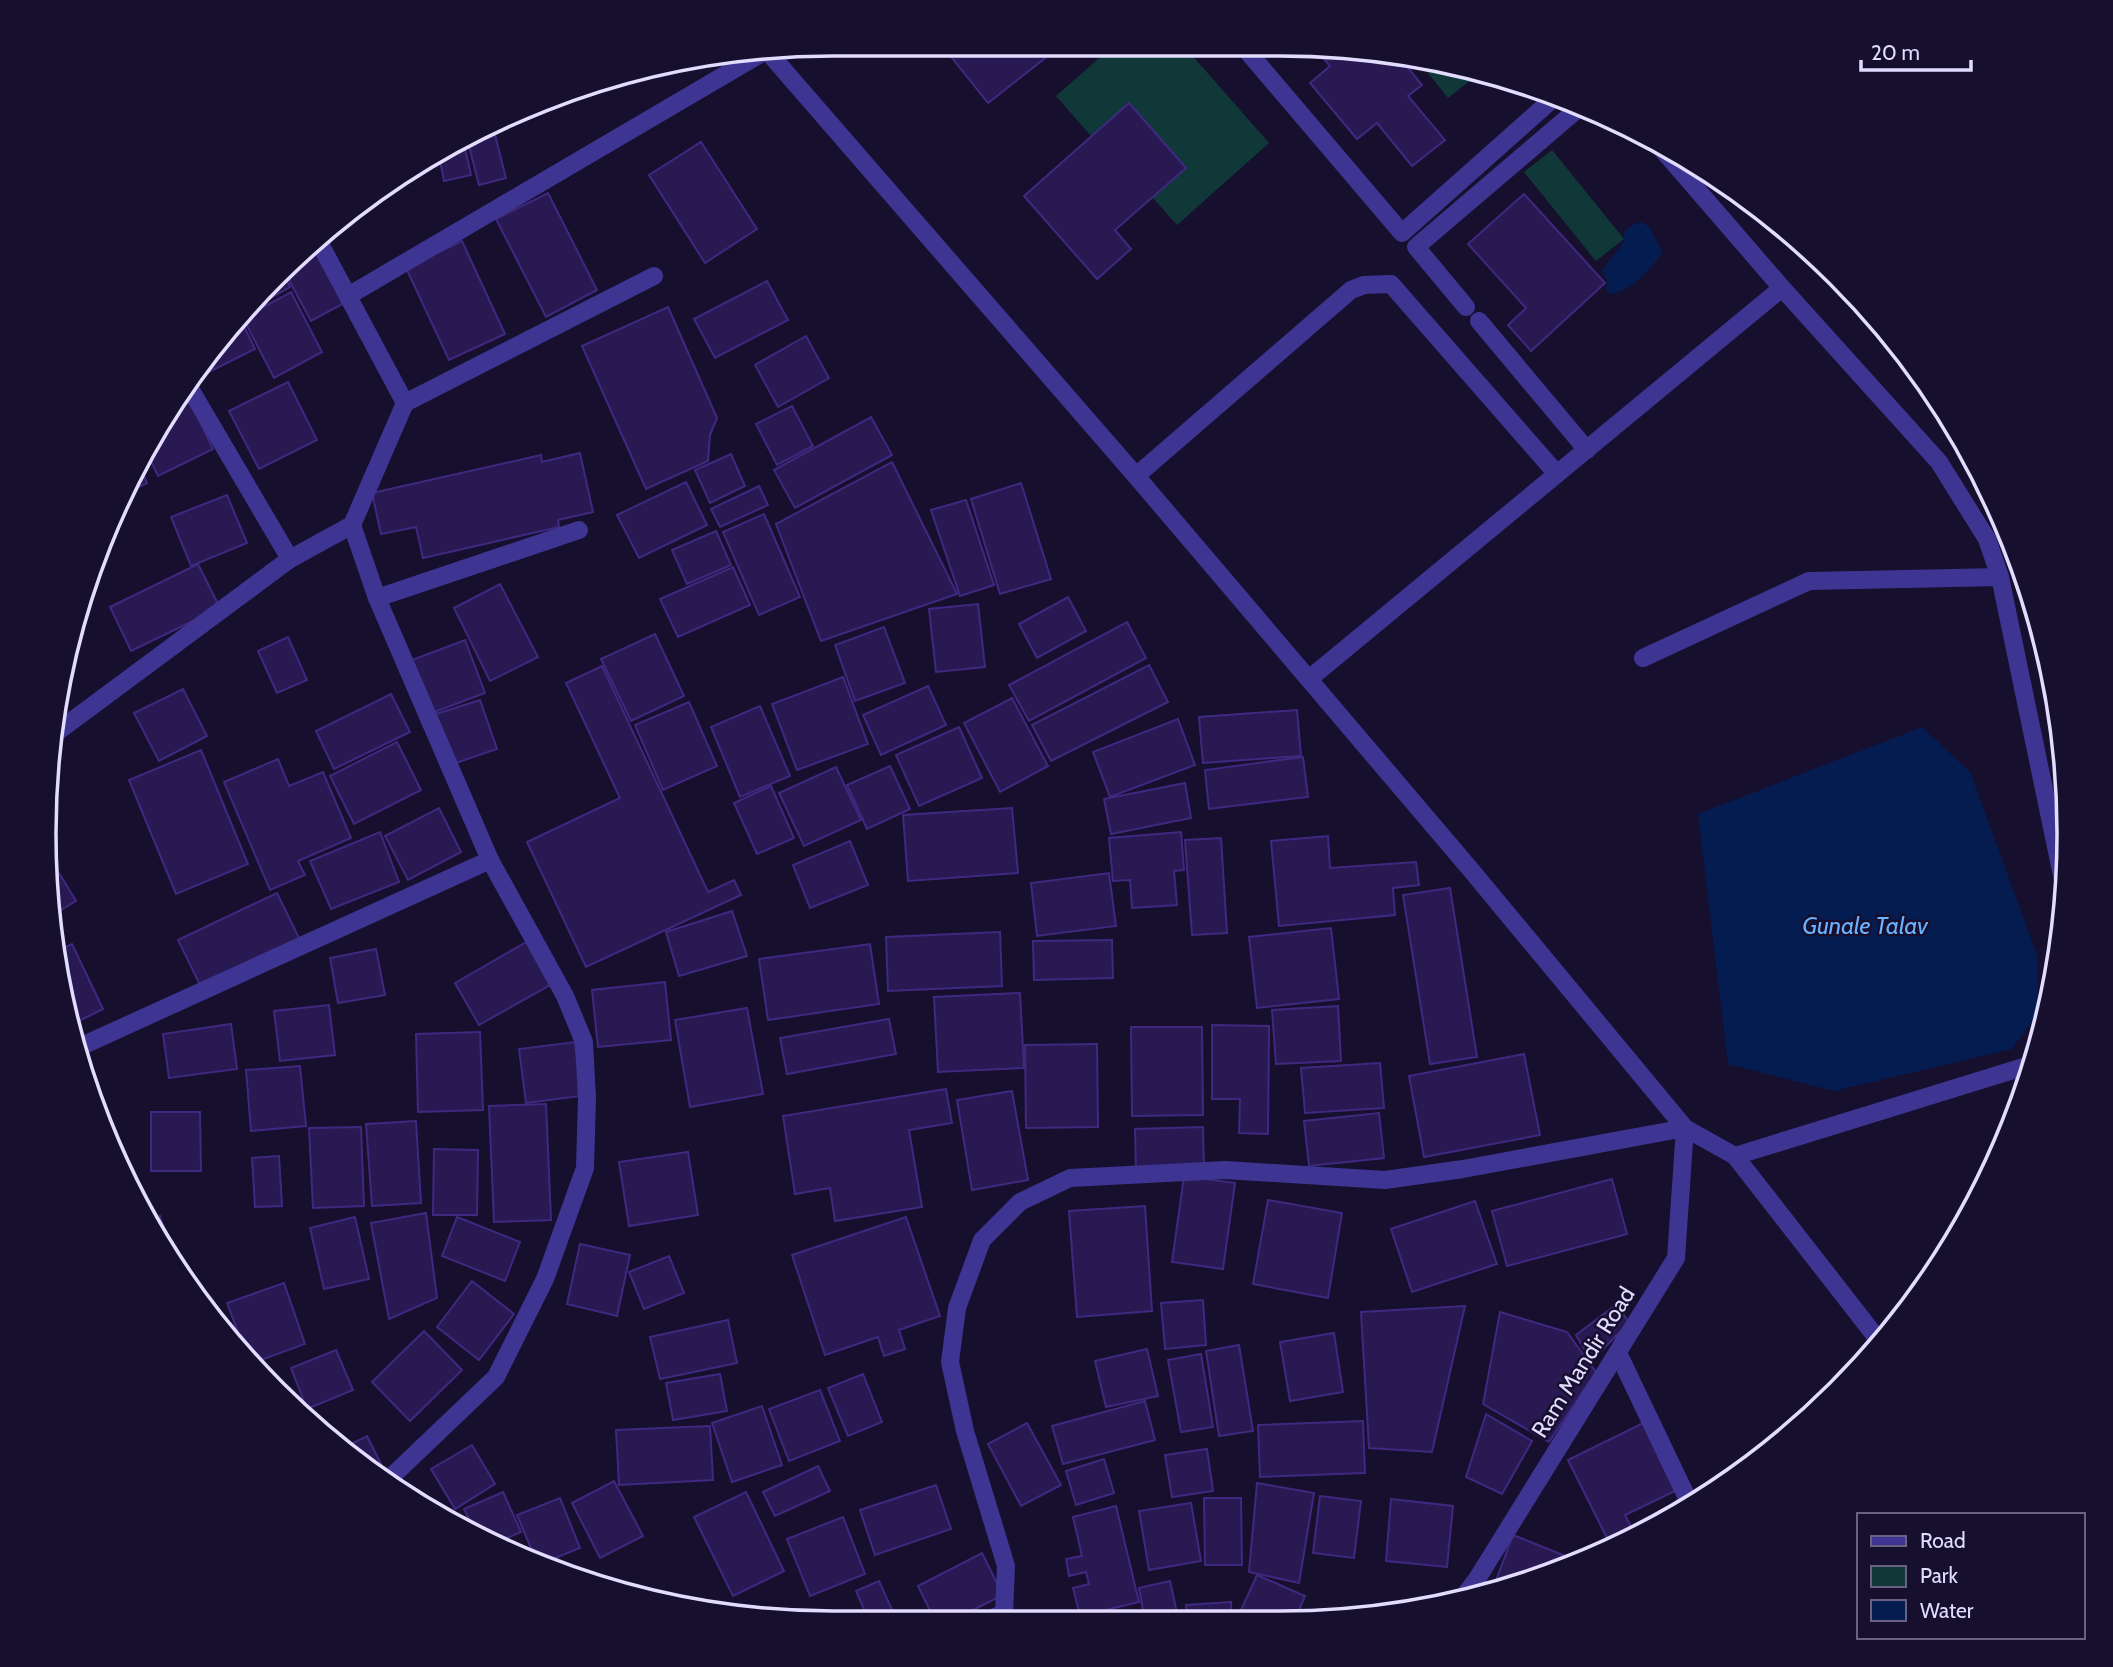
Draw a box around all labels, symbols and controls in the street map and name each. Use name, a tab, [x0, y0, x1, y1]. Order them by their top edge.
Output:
scale bar	[1861, 28, 1971, 72]
text: 20 m	[1871, 40, 1920, 65]
water label: Gunale Talav	[1802, 911, 1929, 940]
street label: Ram Mandir Road	[1525, 1281, 1641, 1443]
legend	[1857, 1513, 2085, 1639]
text: Road	[1920, 1528, 1966, 1553]
text: Park	[1920, 1563, 1958, 1588]
text: Water	[1920, 1598, 1974, 1623]

